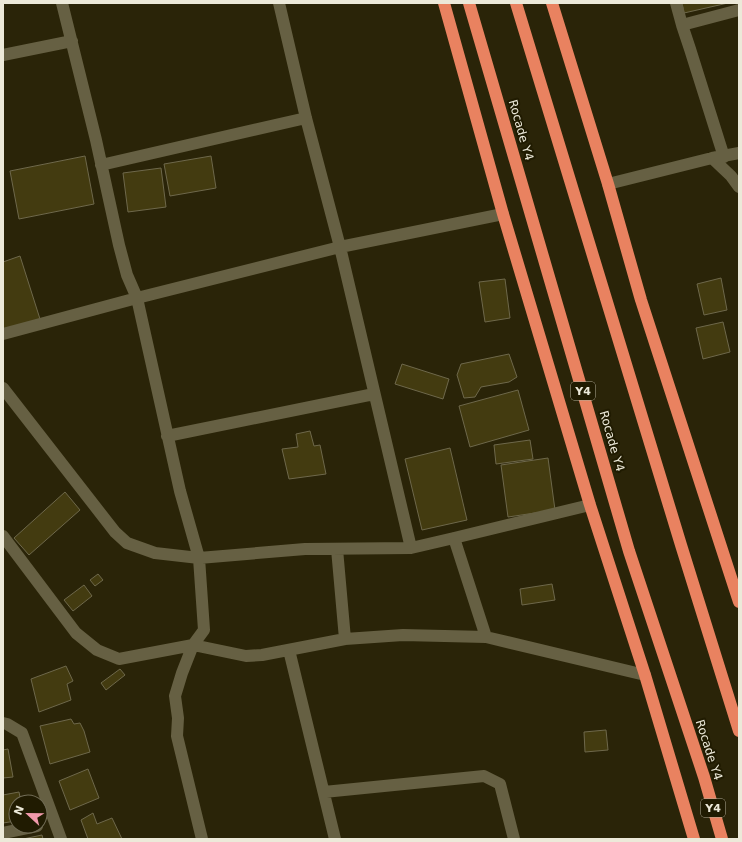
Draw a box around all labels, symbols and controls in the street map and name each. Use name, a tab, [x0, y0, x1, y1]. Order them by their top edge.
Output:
street label: Rocade Y4	[506, 98, 536, 162]
road number: Y4	[571, 382, 595, 400]
street label: Rocade Y4	[597, 409, 627, 473]
street label: Rocade Y4	[693, 718, 725, 782]
north arrow	[8, 794, 48, 834]
road number: Y4	[701, 799, 725, 817]
text: N	[11, 804, 27, 817]

